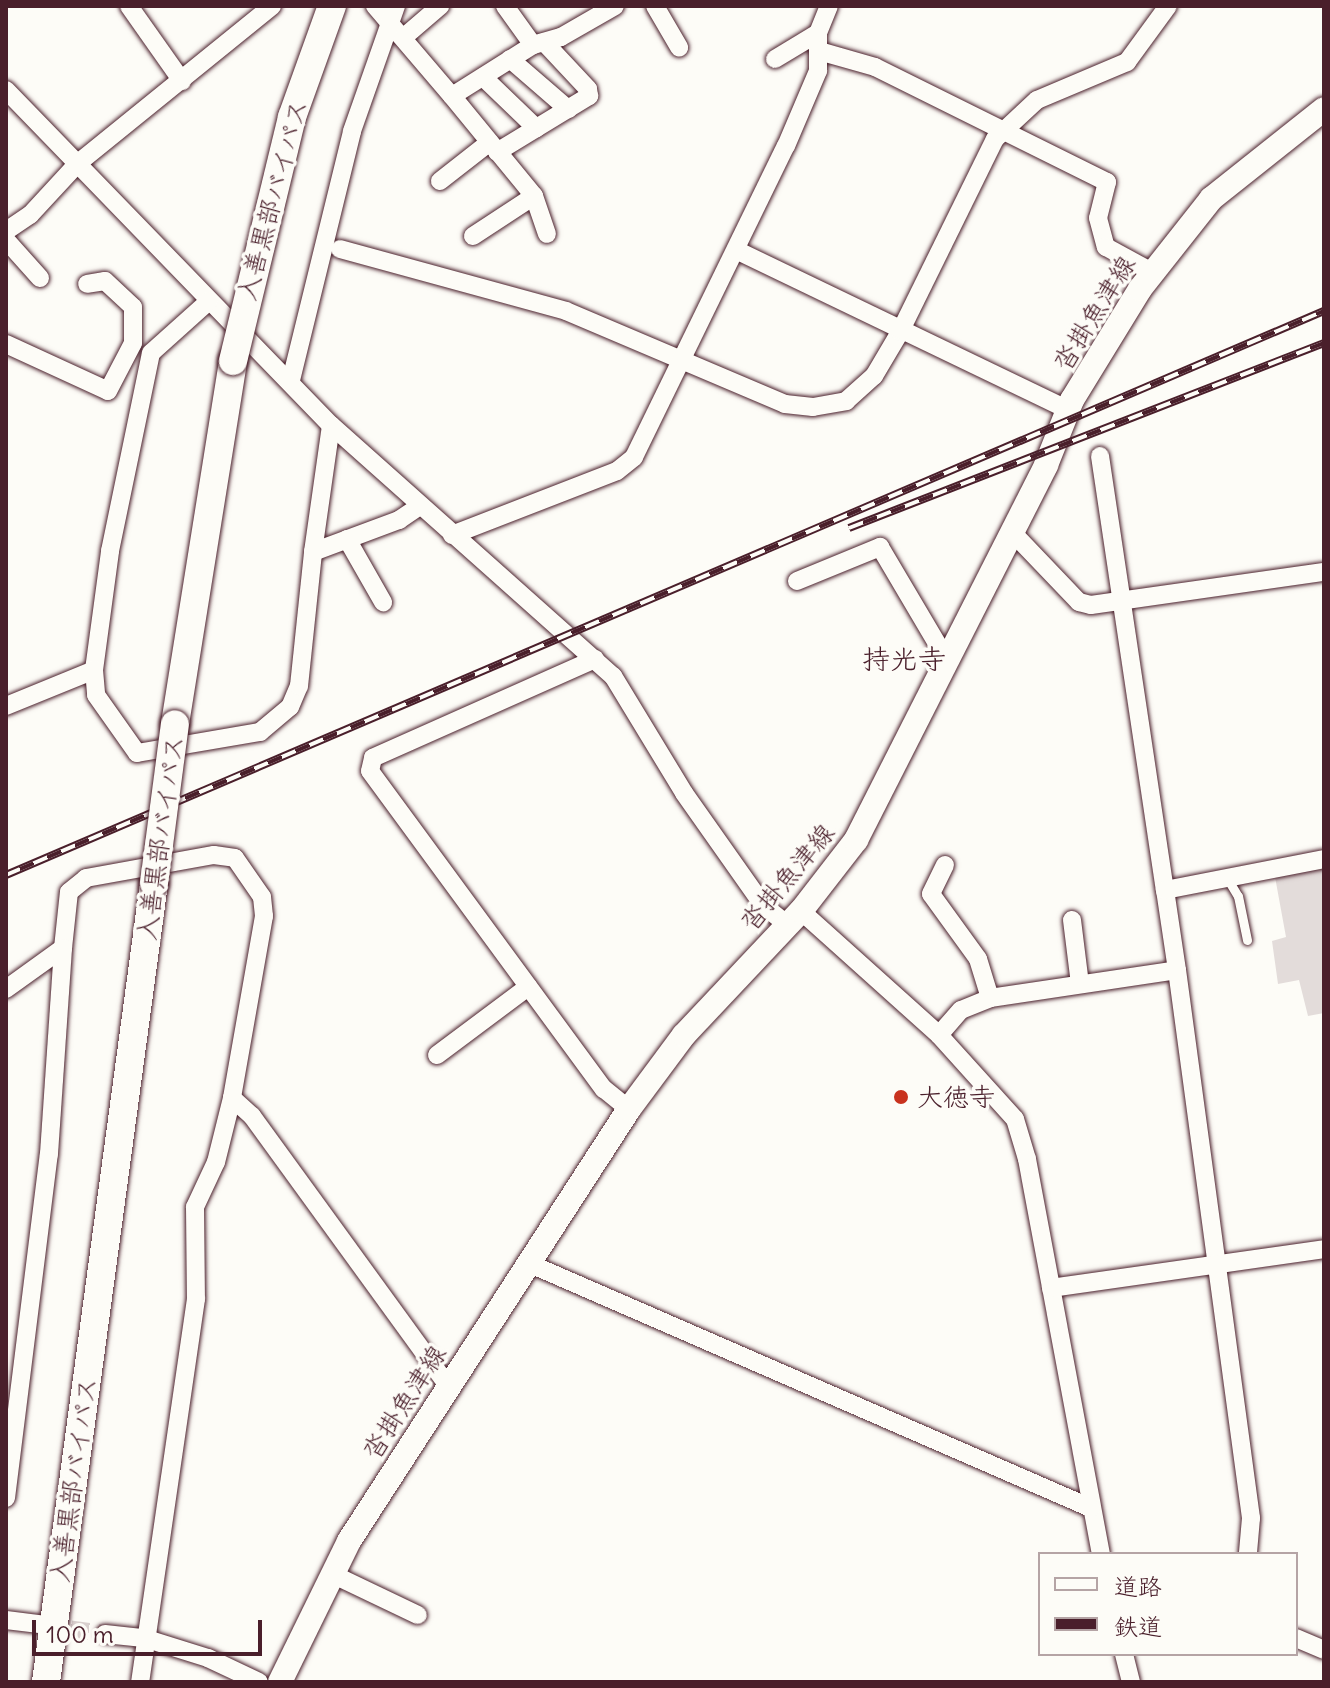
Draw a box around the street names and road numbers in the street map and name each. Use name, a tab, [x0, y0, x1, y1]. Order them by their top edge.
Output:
street label: 入善黒部バイパス	[230, 96, 314, 304]
street label: 沓掛魚津線	[1046, 250, 1142, 376]
street label: 入善黒部バイパス	[130, 733, 190, 943]
street label: 沓掛魚津線	[733, 817, 841, 937]
street label: 沓掛魚津線	[356, 1339, 452, 1465]
street label: 入善黒部バイパス	[43, 1375, 103, 1585]

